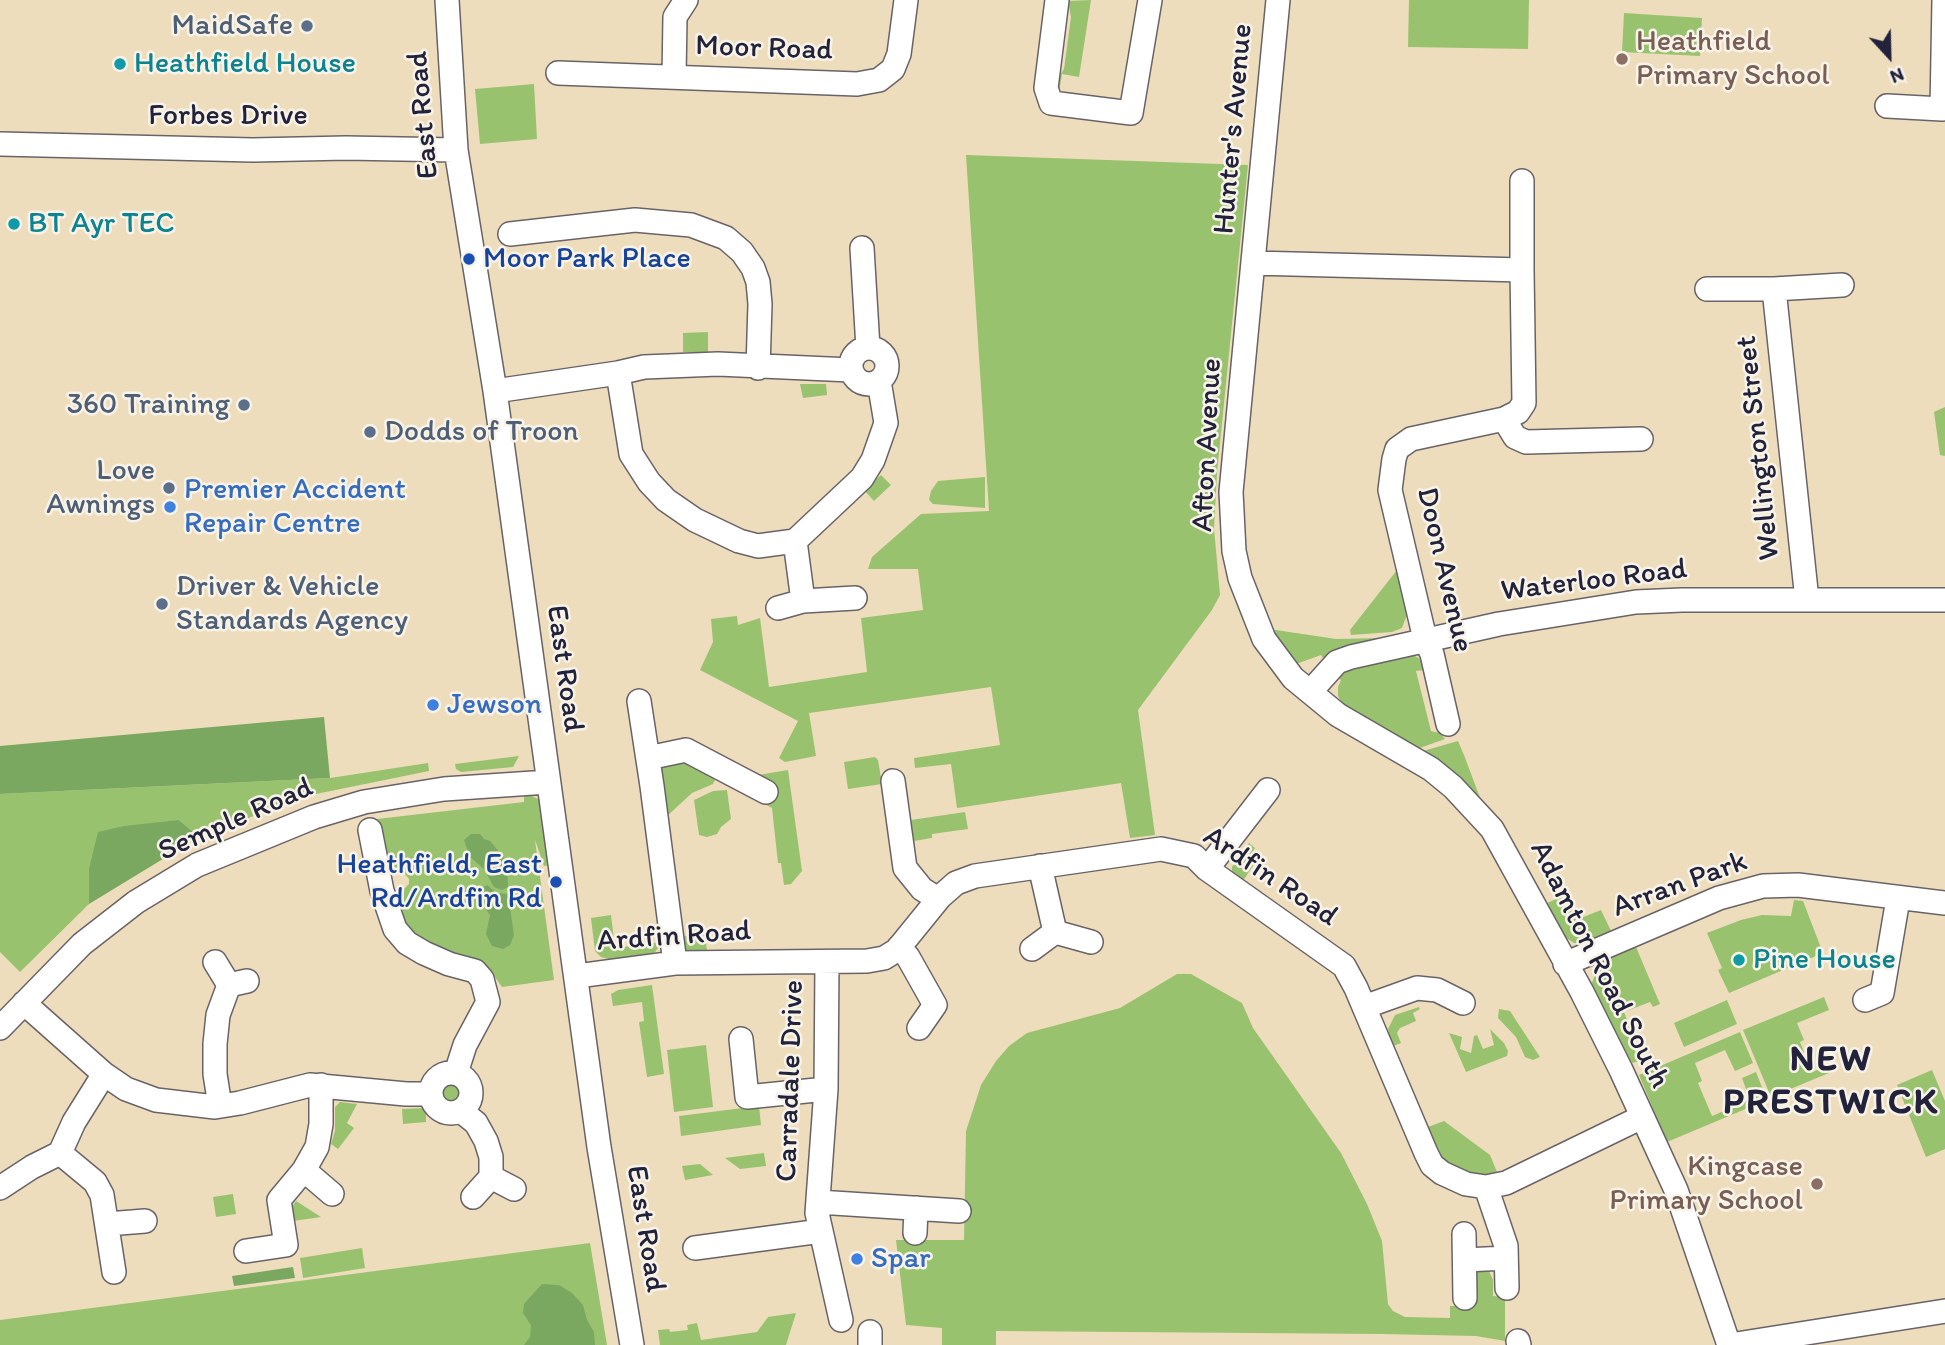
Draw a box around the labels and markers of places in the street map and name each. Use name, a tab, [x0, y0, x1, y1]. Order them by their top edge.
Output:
place label: MaidSafe	[172, 8, 293, 44]
marker: MaidSafe	[299, 18, 315, 34]
place label: Heathfield Primary School	[1636, 24, 1830, 94]
place label: Heathfield House	[134, 46, 356, 82]
marker: Heathfield Primary School	[1614, 51, 1630, 67]
marker: Heathfield House	[112, 56, 128, 72]
place label: BT Ayr TEC	[28, 206, 175, 242]
marker: BT Ayr TEC	[6, 216, 22, 232]
place label: Moor Park Place	[483, 241, 691, 277]
marker: Moor Park Place	[461, 251, 477, 267]
place label: 360 Training	[67, 387, 230, 423]
marker: 360 Training	[236, 397, 252, 413]
place label: Dodds of Troon	[384, 414, 579, 450]
marker: Dodds of Troon	[362, 424, 378, 440]
place label: Love Awnings	[46, 453, 155, 524]
place label: Premier Accident Repair Centre	[184, 472, 406, 542]
marker: Love Awnings	[161, 480, 177, 496]
marker: Premier Accident Repair Centre	[162, 499, 178, 515]
place label: Driver & Vehicle Standards Agency	[176, 569, 408, 640]
marker: Driver & Vehicle Standards Agency	[154, 596, 170, 612]
place label: Jewson	[447, 687, 542, 723]
marker: Jewson	[425, 697, 441, 713]
place label: Heathfield, East Rd/Ardfin Rd	[336, 847, 542, 917]
marker: Heathfield, East Rd/Ardfin Rd	[548, 874, 564, 890]
place label: Pine House	[1753, 942, 1896, 978]
marker: Pine House	[1731, 952, 1747, 968]
place label: Kingcase Primary School	[1609, 1149, 1803, 1220]
marker: Kingcase Primary School	[1809, 1176, 1825, 1192]
place label: Spar	[871, 1241, 931, 1277]
marker: Spar	[849, 1251, 865, 1267]

